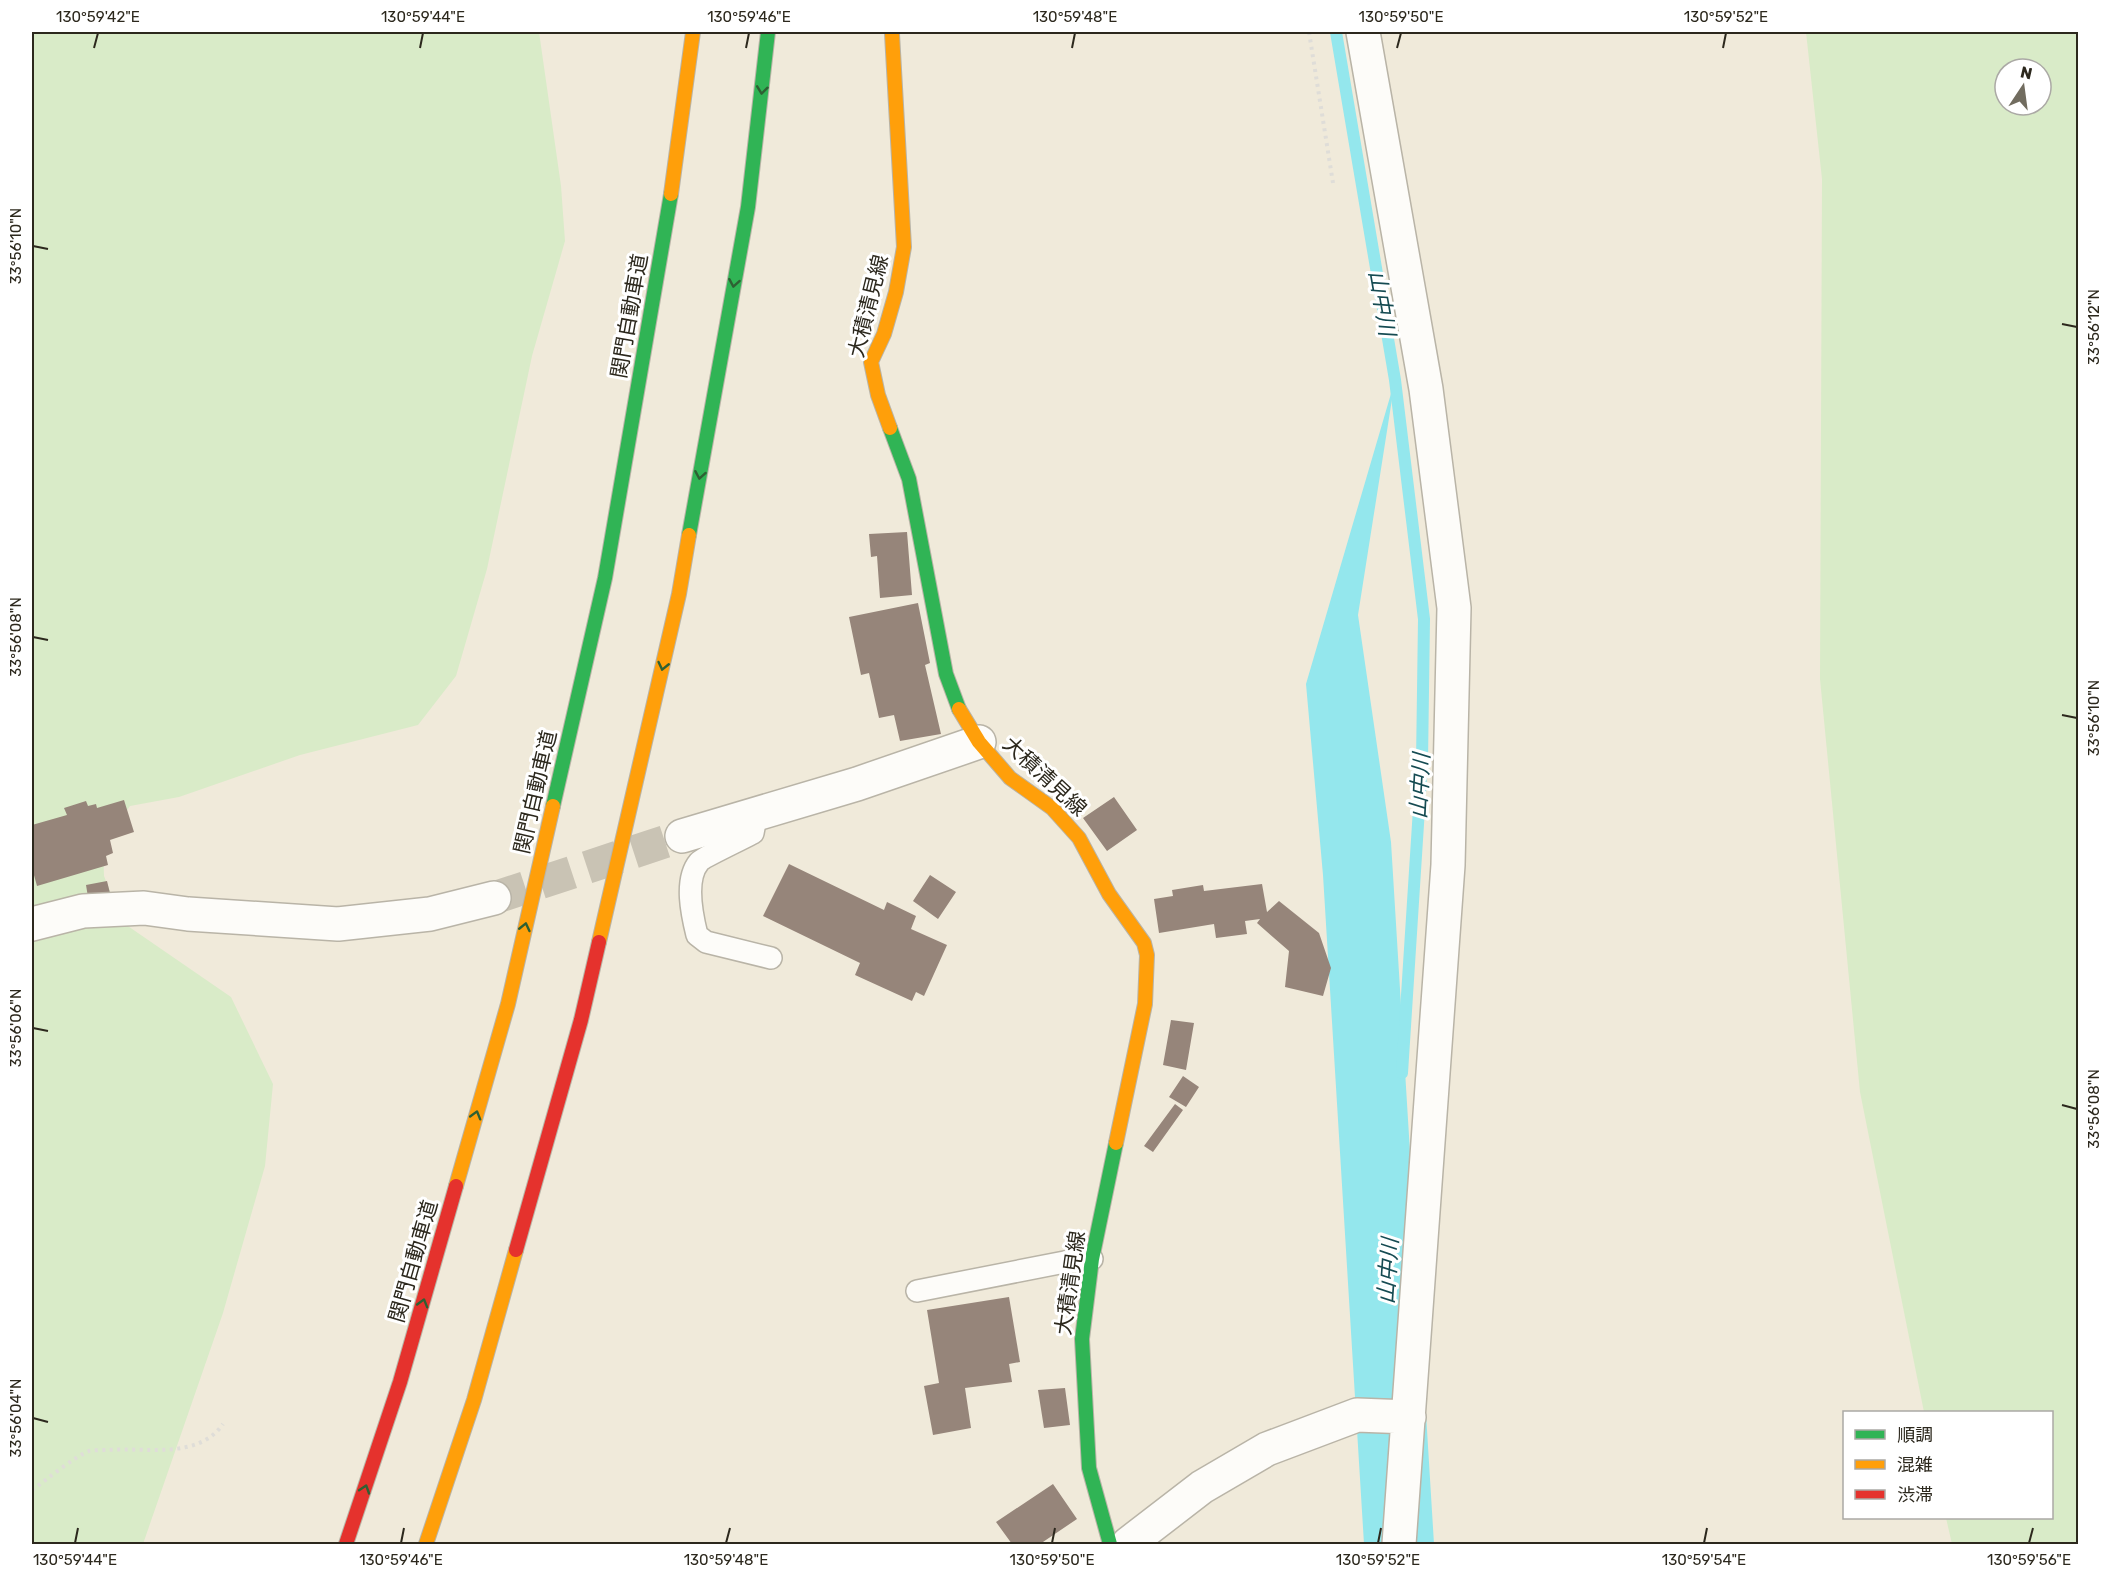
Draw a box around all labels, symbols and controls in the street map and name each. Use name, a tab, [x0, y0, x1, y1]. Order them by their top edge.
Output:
text: 130°59'42"E	[56, 8, 140, 26]
text: 130°59'44"E	[381, 8, 465, 26]
text: 130°59'46"E	[707, 8, 791, 26]
text: 130°59'48"E	[1033, 8, 1117, 26]
text: 130°59'50"E	[1359, 8, 1444, 26]
text: 130°59'52"E	[1684, 8, 1768, 26]
north arrow	[1993, 57, 2053, 117]
text: N	[2019, 62, 2034, 83]
one-way arrow	[756, 85, 768, 94]
text: 33°56'10"N	[7, 208, 25, 284]
street label: 関門自動車道	[606, 252, 652, 380]
street label: 大積清見線	[843, 252, 893, 360]
water label: 山中川	[1363, 268, 1401, 340]
one-way arrow	[729, 278, 741, 287]
text: 33°56'12"N	[2085, 289, 2103, 365]
one-way arrow	[695, 470, 707, 479]
text: 33°56'08"N	[7, 597, 25, 677]
one-way arrow	[657, 661, 670, 671]
text: 33°56'10"N	[2085, 680, 2103, 756]
street label: 関門自動車道	[509, 728, 561, 856]
street label: 大積清見線	[998, 731, 1092, 821]
water label: 山中川	[1405, 750, 1435, 820]
one-way arrow	[518, 922, 531, 932]
text: 33°56'06"N	[7, 989, 25, 1067]
text: 33°56'08"N	[2085, 1069, 2103, 1149]
one-way arrow	[469, 1110, 481, 1121]
street label: 関門自動車道	[384, 1197, 442, 1325]
street label: 大積清見線	[1050, 1229, 1090, 1337]
water label: 山中川	[1372, 1235, 1404, 1305]
one-way arrow	[416, 1298, 428, 1309]
text: 33°56'04"N	[7, 1378, 25, 1458]
legend	[1843, 1411, 2053, 1519]
text: 順調	[1897, 1424, 1933, 1446]
text: 混雑	[1897, 1454, 1933, 1476]
one-way arrow	[357, 1484, 370, 1495]
text: 渋滞	[1897, 1484, 1933, 1506]
text: 130°59'44"E	[33, 1551, 117, 1569]
text: 130°59'46"E	[359, 1551, 443, 1569]
text: 130°59'48"E	[684, 1551, 768, 1569]
text: 130°59'50"E	[1010, 1551, 1095, 1569]
text: 130°59'52"E	[1336, 1551, 1420, 1569]
text: 130°59'54"E	[1662, 1551, 1746, 1569]
text: 130°59'56"E	[1987, 1551, 2071, 1569]

